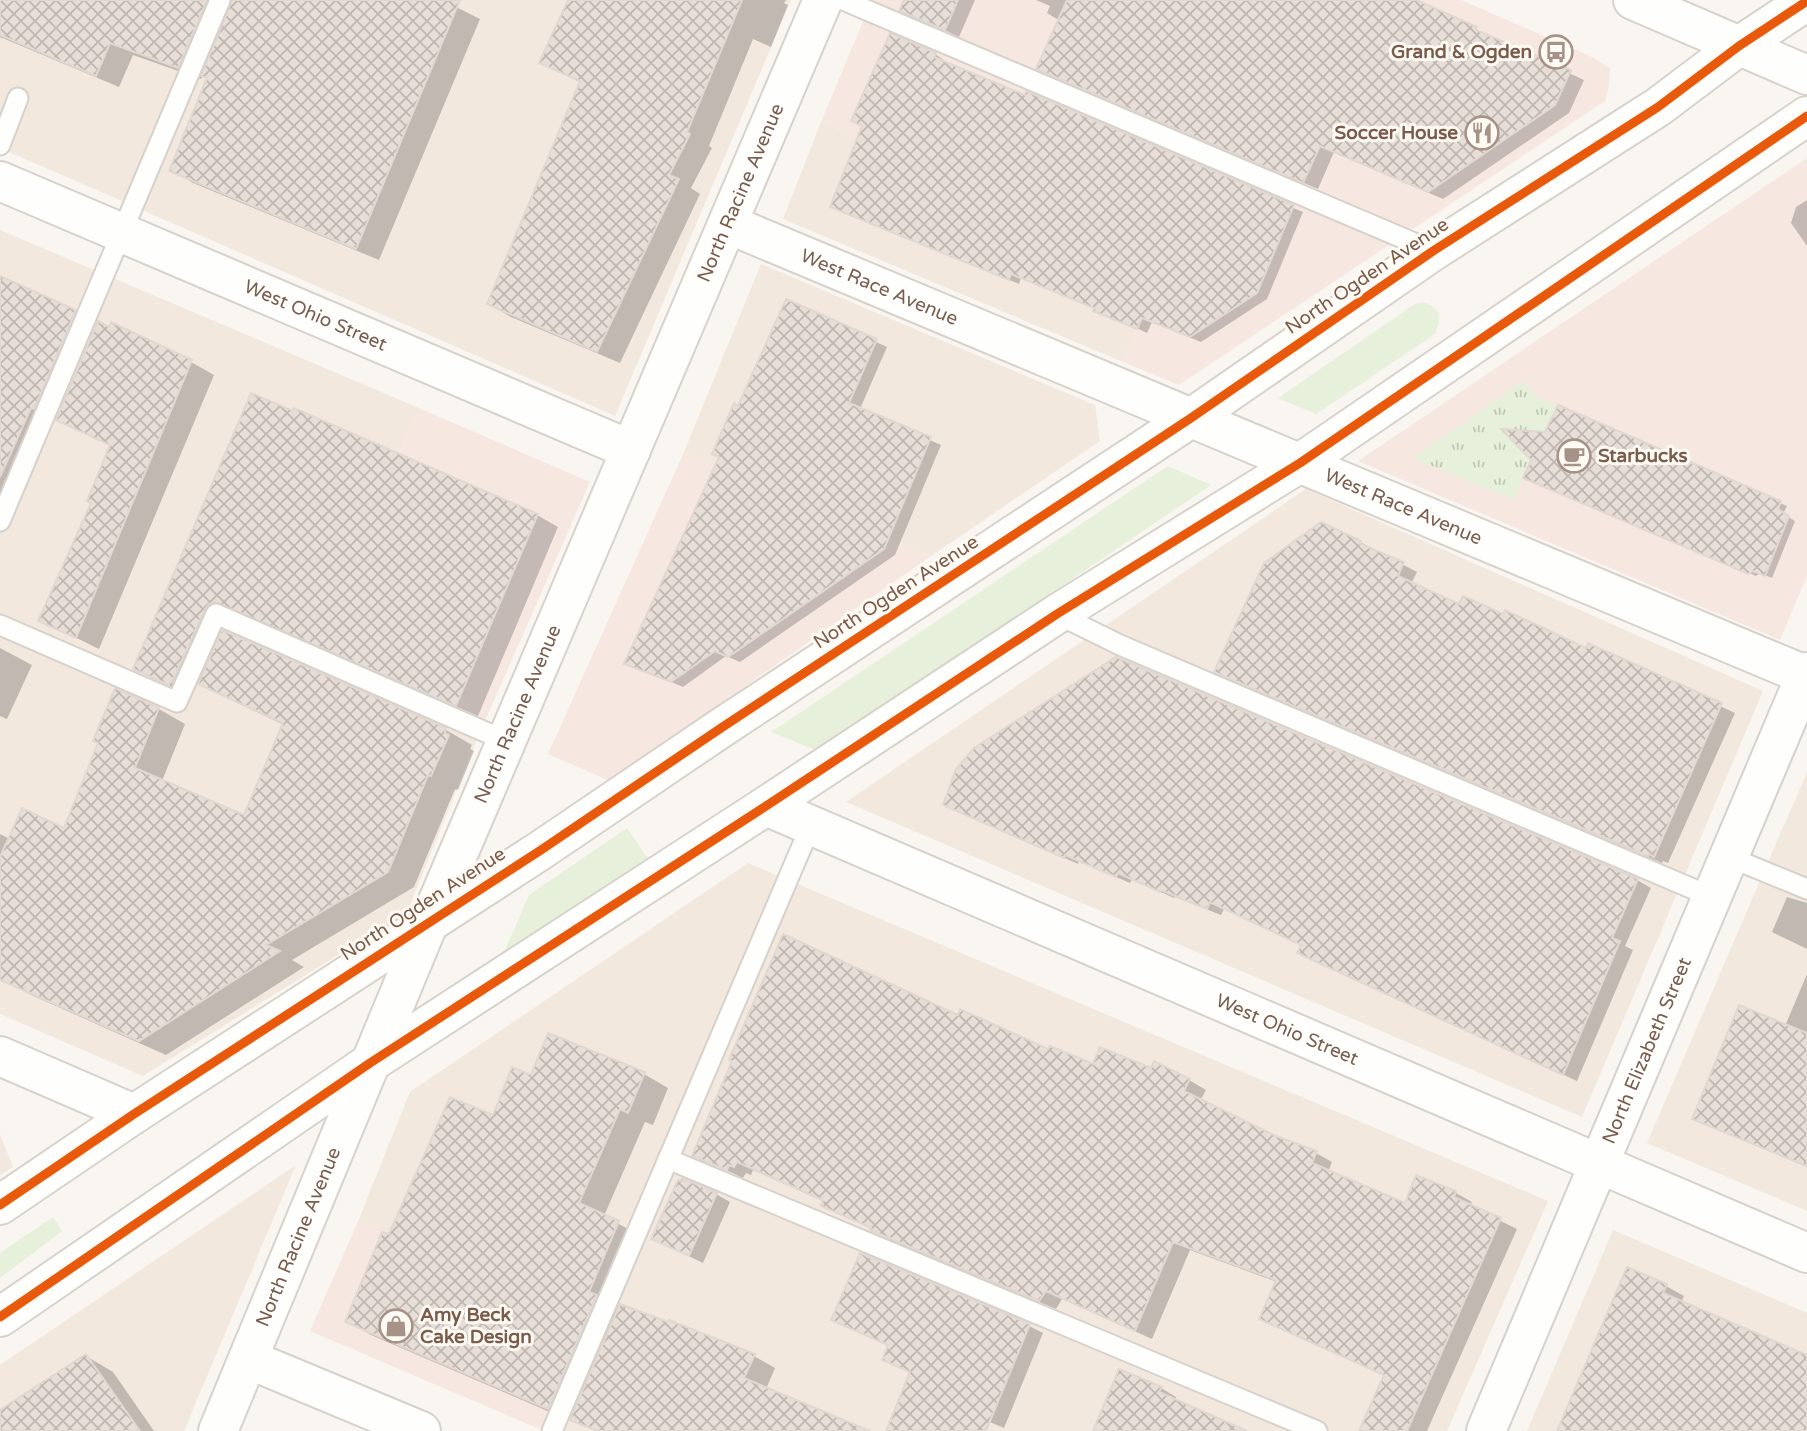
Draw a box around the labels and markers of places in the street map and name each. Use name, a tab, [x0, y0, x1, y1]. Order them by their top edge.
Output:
bus stop icon: Grand & Ogden	[1537, 33, 1575, 71]
place label: Grand & Ogden	[1391, 41, 1532, 64]
restaurant icon: Soccer House	[1463, 114, 1501, 152]
place label: Soccer House	[1335, 122, 1458, 144]
cafe icon: Starbucks	[1555, 437, 1593, 475]
place label: Starbucks	[1598, 445, 1688, 467]
place label: Amy Beck Cake Design	[420, 1304, 532, 1349]
shop icon: Amy Beck Cake Design	[377, 1307, 415, 1345]

